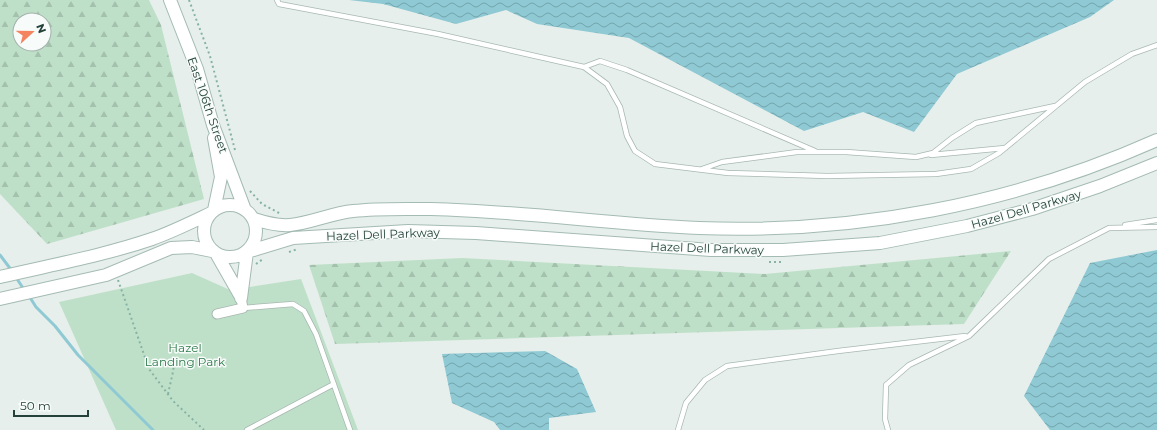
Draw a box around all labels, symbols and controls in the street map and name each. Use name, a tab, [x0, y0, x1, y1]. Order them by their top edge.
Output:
north arrow	[12, 12, 52, 52]
text: N	[33, 22, 49, 35]
street label: East 106th Street	[184, 55, 232, 155]
street label: Hazel Dell Parkway	[969, 186, 1083, 232]
street label: Hazel Dell Parkway	[326, 224, 441, 243]
street label: Hazel Dell Parkway	[650, 239, 765, 258]
park label: Hazel Landing Park	[145, 340, 226, 369]
scale bar	[14, 392, 88, 418]
text: 50 m	[20, 398, 51, 413]

